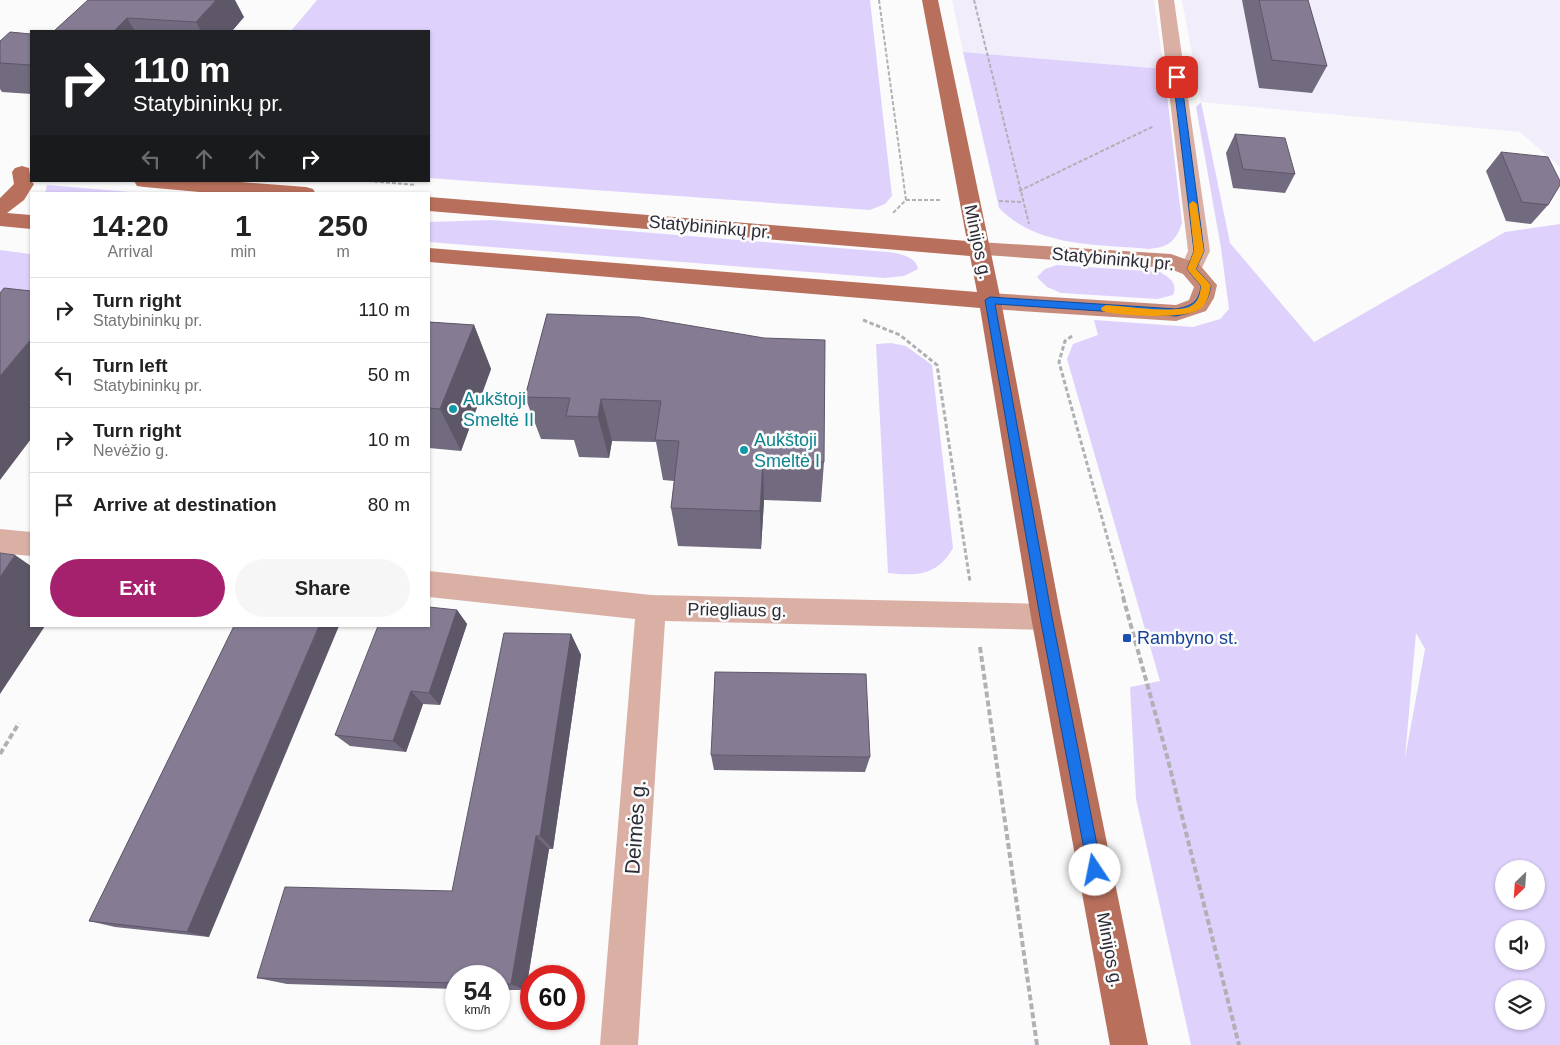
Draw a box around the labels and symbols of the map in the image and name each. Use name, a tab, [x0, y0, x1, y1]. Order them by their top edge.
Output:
pin	[1156, 56, 1198, 98]
street label: Minijos g.	[960, 203, 996, 281]
street label: Statybininkų pr.	[648, 212, 772, 242]
street label: Statybininkų pr.	[1051, 244, 1175, 274]
place label: Aukštoji Smeltė II	[463, 389, 534, 430]
marker: Aukštoji Smeltė II	[447, 403, 459, 415]
place label: Aukštoji Smeltė I	[754, 430, 820, 471]
marker: Aukštoji Smeltė I	[738, 444, 750, 456]
street label: Priegliaus g.	[687, 599, 787, 621]
place label: Rambyno st.	[1137, 628, 1238, 648]
marker: Rambyno st.	[1121, 632, 1133, 644]
street label: Deimės g.	[620, 779, 650, 875]
position arrow	[1068, 843, 1120, 895]
north arrow	[1495, 860, 1545, 910]
street label: Minijos g.	[1093, 911, 1127, 989]
speed limit sign: 60	[520, 965, 585, 1030]

